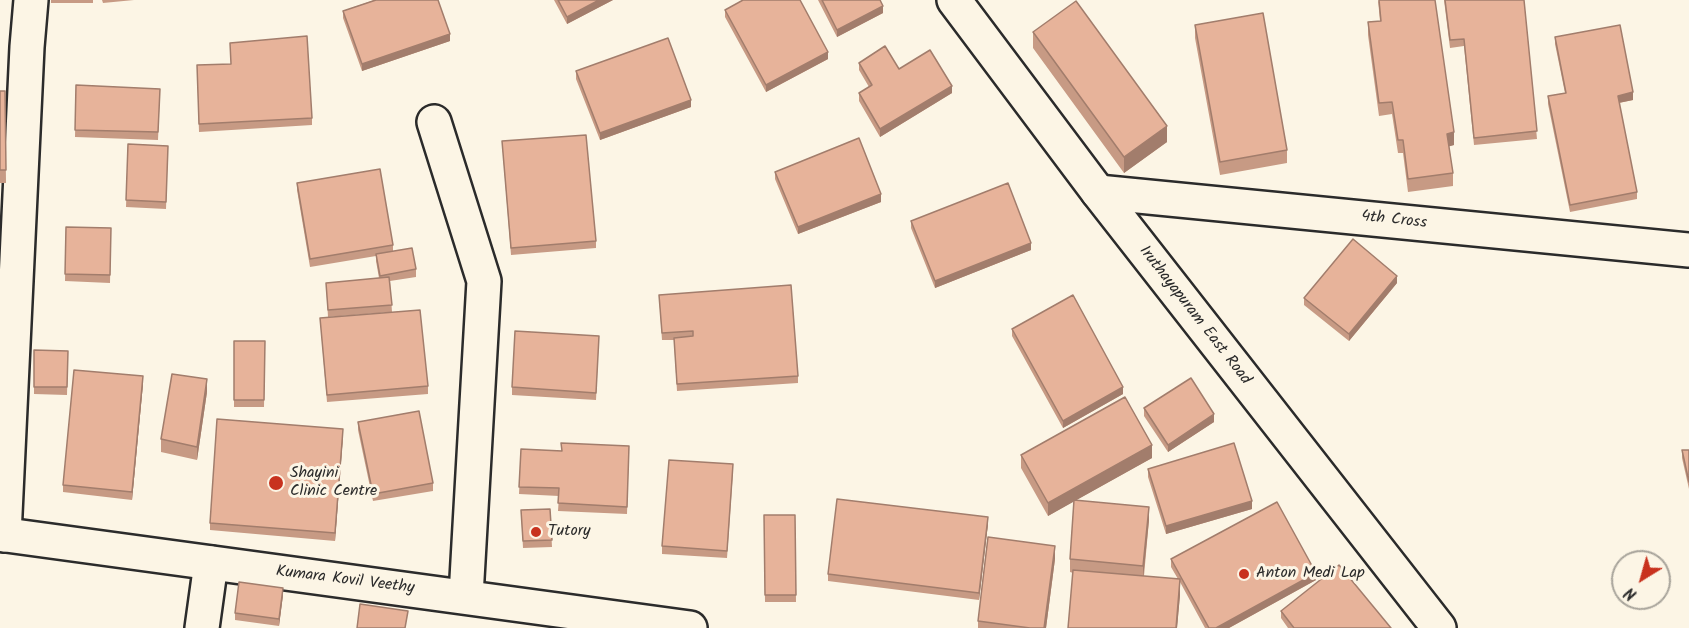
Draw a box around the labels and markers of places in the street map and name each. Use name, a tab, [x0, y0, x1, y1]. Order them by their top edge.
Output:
place label: Shayini Clinic Centre	[290, 464, 377, 502]
marker: Shayini Clinic Centre	[267, 474, 285, 492]
place label: Tutory	[548, 522, 590, 542]
marker: Tutory	[529, 525, 543, 539]
place label: Anton Medi Lap	[1256, 564, 1365, 584]
marker: Anton Medi Lap	[1237, 567, 1251, 581]

